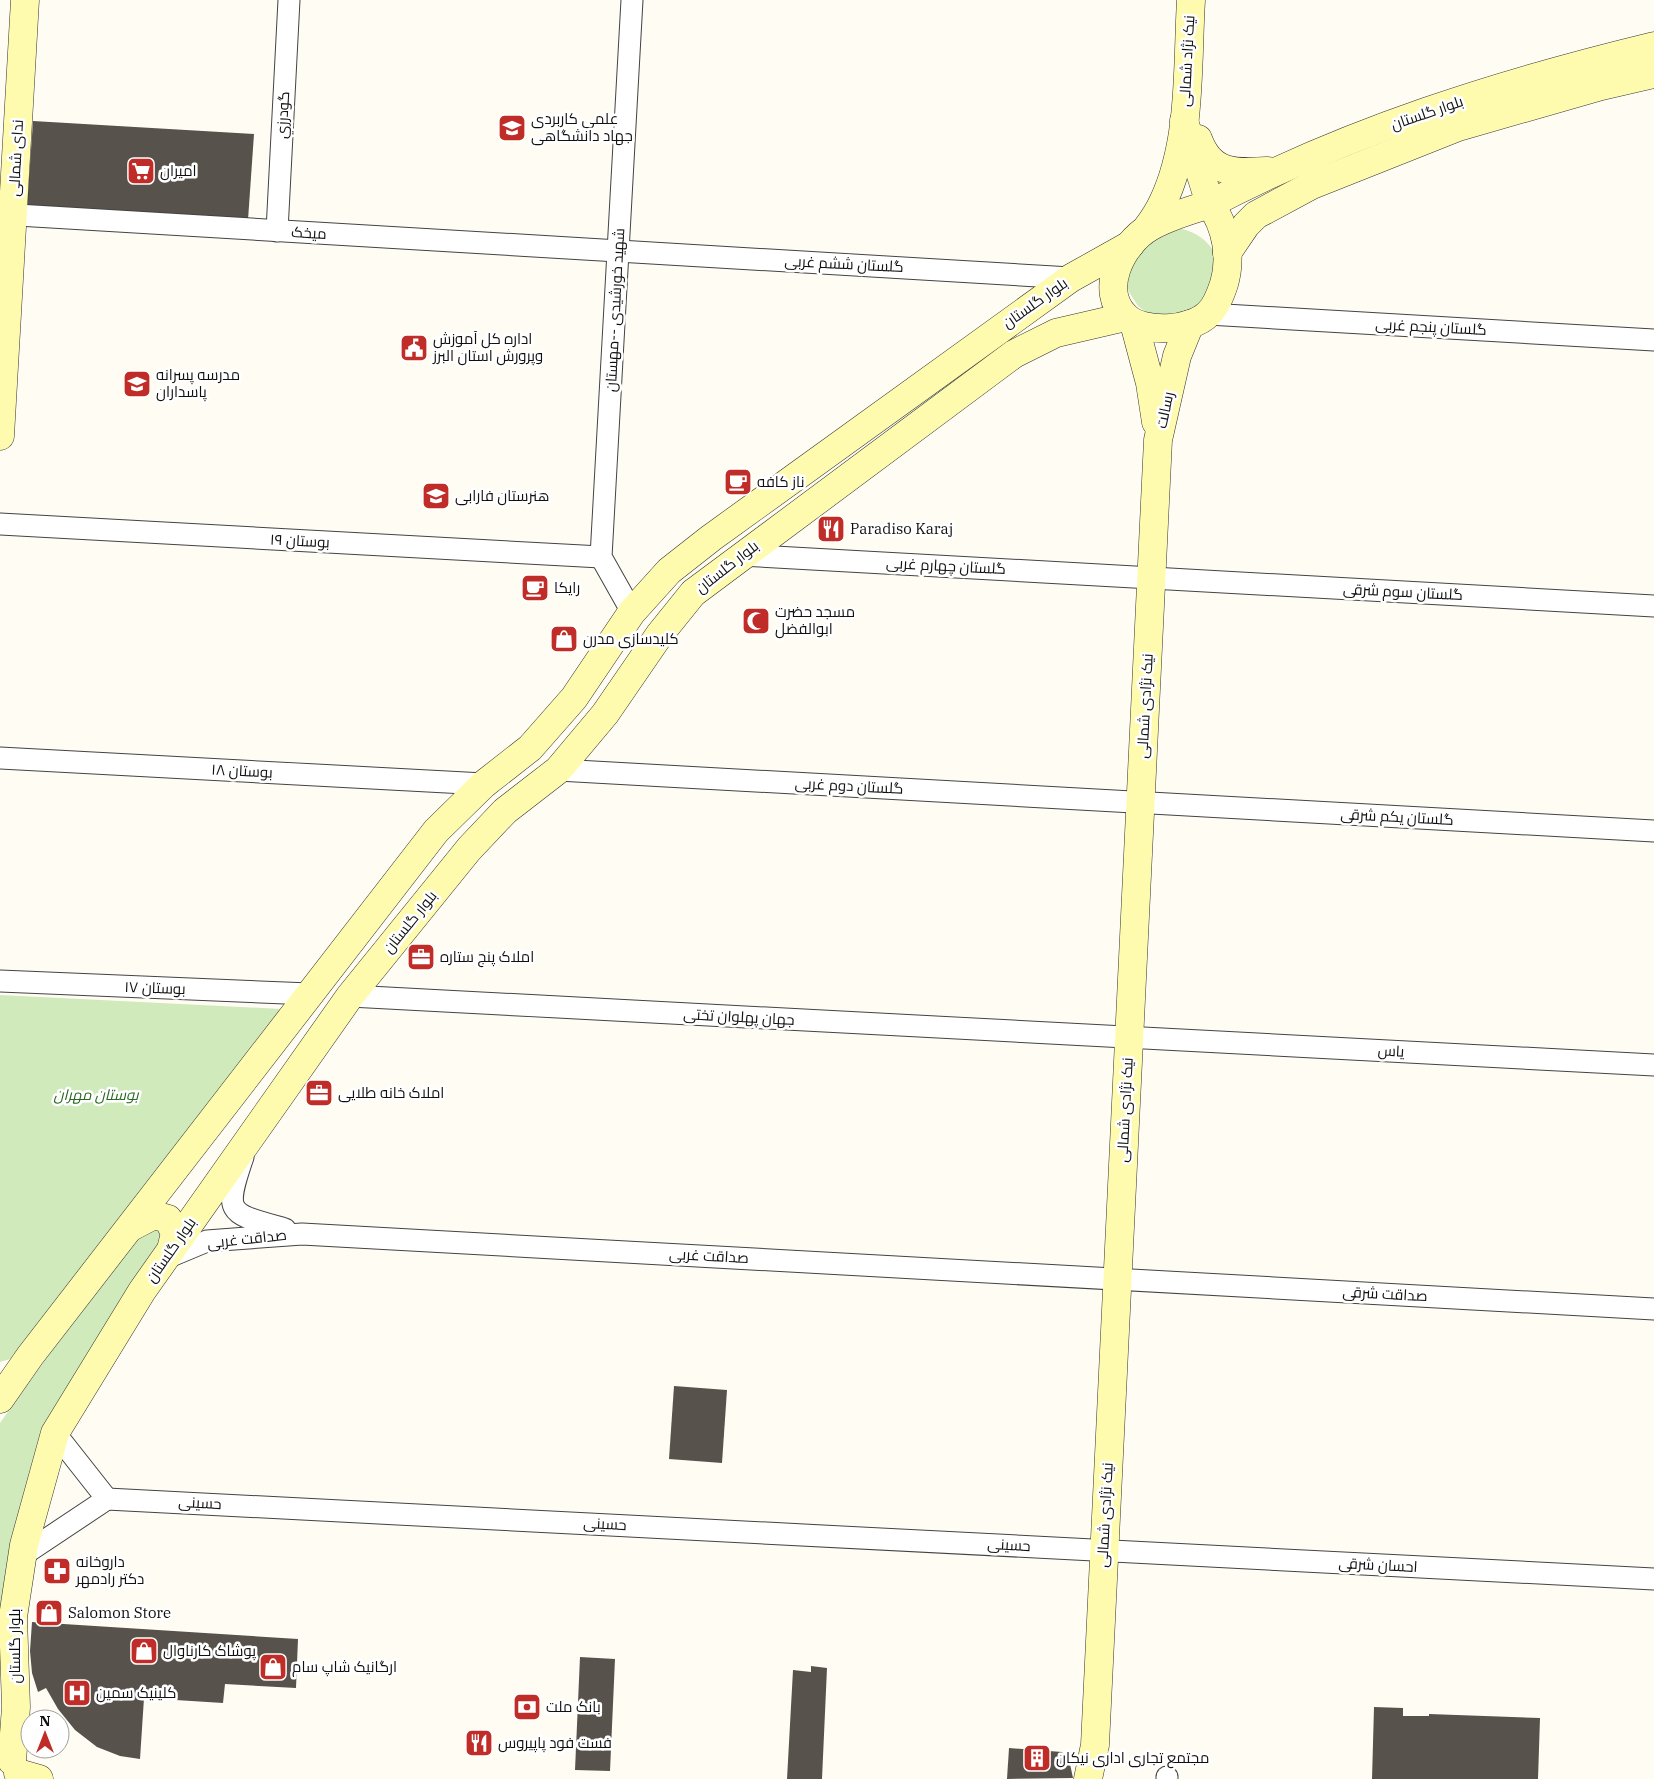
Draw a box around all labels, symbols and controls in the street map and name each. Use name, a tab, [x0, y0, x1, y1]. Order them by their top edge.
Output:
street label: نیک نژاد شمالی	[1175, 15, 1199, 107]
street label: گودرزي	[272, 91, 296, 139]
street label: بلوار گلستان	[1388, 91, 1466, 135]
place label: علمی کاربردی جهاد دانشگاهی	[531, 109, 633, 146]
school or university icon: علمی کاربردی جهاد دانشگاهی	[497, 113, 527, 143]
street label: ندای شمالی	[4, 119, 28, 197]
supermarket icon: امیران	[126, 156, 156, 186]
place label: امیران	[160, 161, 197, 181]
street label: میخک	[291, 222, 327, 243]
street label: شهید خورشیدی --مهستان	[601, 228, 629, 392]
street label: گلستان ششم غربی	[784, 251, 904, 277]
street label: بلوار گلستان	[998, 273, 1072, 333]
street label: گلستان پنجم غربی	[1375, 314, 1487, 340]
place label: اداره کل آموزش وپرورش استان البرز	[432, 329, 543, 366]
public building icon: اداره کل آموزش وپرورش استان البرز	[399, 333, 429, 363]
place label: مدرسه پسرانه پاسداران	[156, 365, 240, 402]
school or university icon: مدرسه پسرانه پاسداران	[122, 369, 152, 399]
street label: رسالت	[1151, 390, 1178, 430]
cafe icon: ناز کافه	[723, 467, 753, 497]
place label: ناز کافه	[757, 472, 804, 491]
school or university icon: هنرستان فارابی	[421, 481, 451, 511]
place label: هنرستان فارابی	[455, 486, 549, 506]
restaurant icon: Paradiso Karaj	[816, 514, 846, 544]
place label: Paradiso Karaj	[850, 519, 953, 538]
street label: بوستان ۱۹	[270, 529, 330, 553]
street label: بلوار گلستان	[691, 536, 763, 598]
street label: گلستان چهارم غربی	[886, 553, 1006, 579]
cafe icon: رایکا	[520, 573, 550, 603]
place label: رایکا	[554, 578, 580, 597]
street label: گلستان سوم شرقی	[1343, 579, 1463, 605]
place label: مسجد حضرت ابوالفضل	[775, 602, 855, 639]
mosque icon: مسجد حضرت ابوالفضل	[741, 606, 771, 636]
shop icon: کلیدسازی مدرن	[549, 624, 579, 654]
place label: کلیدسازی مدرن	[583, 629, 679, 649]
street label: نیک نژادی شمالی	[1132, 653, 1158, 759]
street label: بوستان ۱۸	[211, 759, 273, 783]
street label: گلستان دوم غربی	[794, 773, 904, 799]
street label: گلستان یکم شرقی	[1340, 804, 1454, 830]
street label: بلوار گلستان	[379, 886, 441, 958]
office icon: املاک پنج ستاره	[406, 942, 436, 972]
place label: املاک پنج ستاره	[440, 947, 534, 968]
street label: بوستان ۱۷	[124, 977, 186, 999]
street label: جهان پهلوان تختی	[683, 1004, 795, 1030]
street label: یاس	[1377, 1040, 1405, 1062]
street label: نیک نژادی شمالی	[1112, 1057, 1138, 1163]
office icon: املاک خانه طلایی	[304, 1078, 334, 1108]
place label: املاک خانه طلایی	[338, 1083, 444, 1103]
park label: بوستان مهران	[53, 1085, 140, 1104]
street label: بلوار گلستان	[141, 1213, 201, 1287]
street label: صداقت غربی	[206, 1225, 288, 1253]
street label: صداقت غربی	[669, 1244, 749, 1268]
street label: صداقت شرقی	[1342, 1282, 1428, 1306]
street label: نیک نژادی شمالی	[1092, 1462, 1118, 1568]
street label: حسینی	[178, 1492, 222, 1514]
street label: حسینی	[583, 1513, 627, 1535]
street label: حسینی	[987, 1534, 1031, 1556]
place label: داروخانه دکتر رادمهر	[75, 1552, 144, 1589]
street label: احسان شرقی	[1338, 1553, 1418, 1577]
pharmacy icon: داروخانه دکتر رادمهر	[42, 1556, 72, 1586]
shop icon: Salomon Store	[34, 1598, 64, 1628]
place label: Salomon Store	[68, 1603, 171, 1622]
street label: بلوار گلستان	[5, 1608, 25, 1684]
shop icon: پوشاک کارناوال	[129, 1636, 159, 1666]
place label: پوشاک کارناوال	[163, 1641, 256, 1661]
shop icon: ارگانیک شاپ سام	[258, 1652, 288, 1682]
place label: ارگانیک شاپ سام	[292, 1657, 397, 1677]
hospital icon: کلینیک سمین	[62, 1678, 92, 1708]
place label: کلینیک سمین	[96, 1683, 176, 1703]
bank icon: بانک ملت	[512, 1692, 542, 1722]
place label: بانک ملت	[546, 1697, 601, 1716]
north arrow	[20, 1709, 70, 1759]
text: N	[39, 1712, 51, 1730]
restaurant icon: فست فود پاپیروس	[464, 1728, 494, 1758]
place label: فست فود پاپیروس	[498, 1733, 612, 1753]
building icon: مجتمع تجاری اداری نیکان	[1022, 1743, 1052, 1773]
place label: مجتمع تجاری اداری نیکان	[1056, 1748, 1209, 1769]

